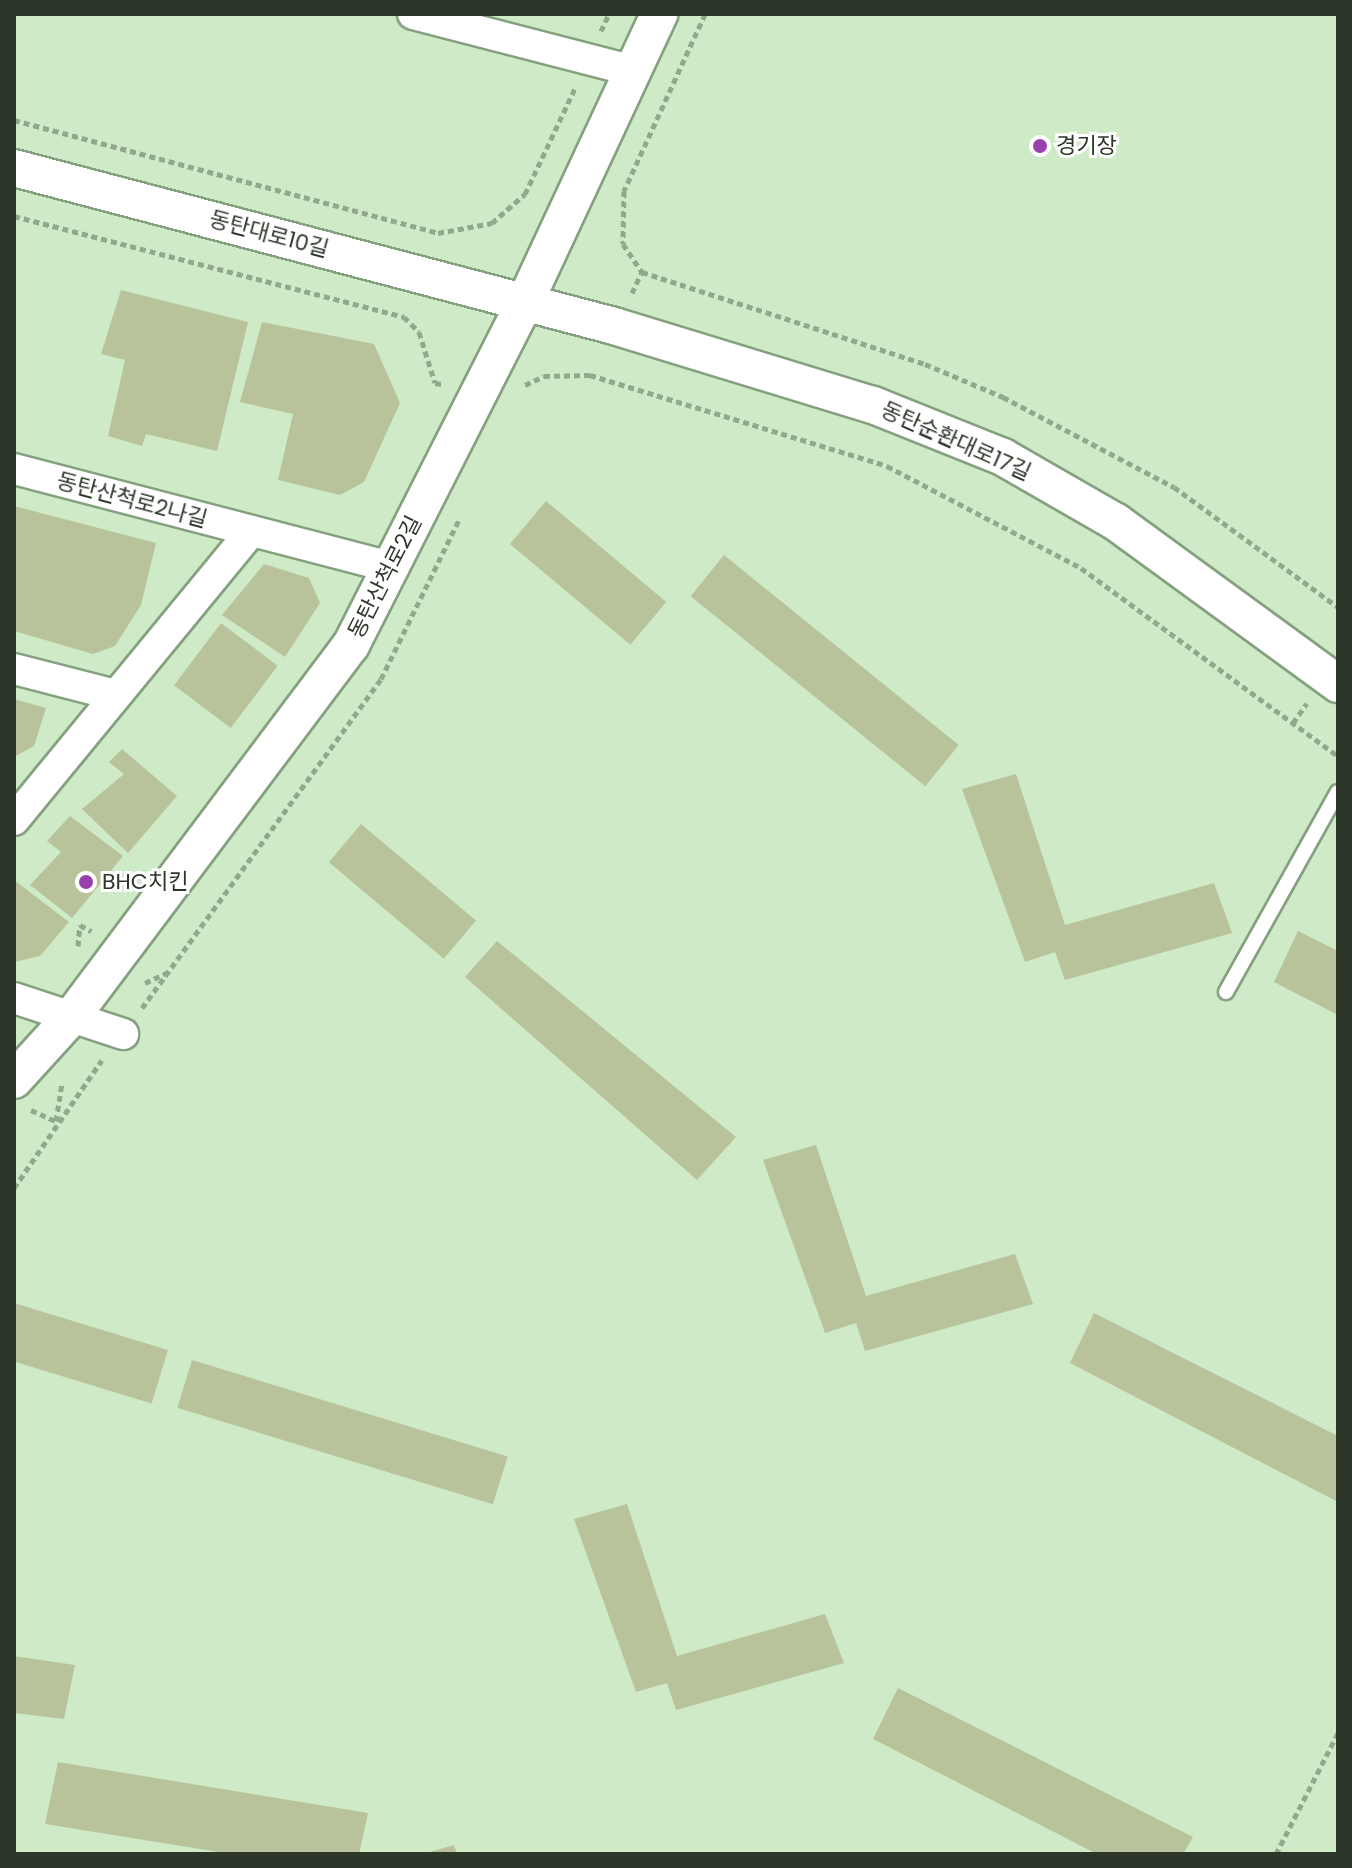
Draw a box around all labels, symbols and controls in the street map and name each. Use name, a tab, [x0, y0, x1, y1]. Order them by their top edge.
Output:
place label: 경기장	[1056, 133, 1117, 159]
marker: 경기장	[1031, 137, 1049, 155]
street label: 동탄대로10길	[207, 205, 331, 263]
street label: 동탄순환대로17길	[877, 396, 1035, 486]
street label: 동탄산척로2나길	[54, 467, 210, 533]
street label: 동탄산척로2길	[343, 511, 427, 643]
place label: BHC치킨	[102, 869, 188, 895]
marker: BHC치킨	[77, 873, 95, 891]

